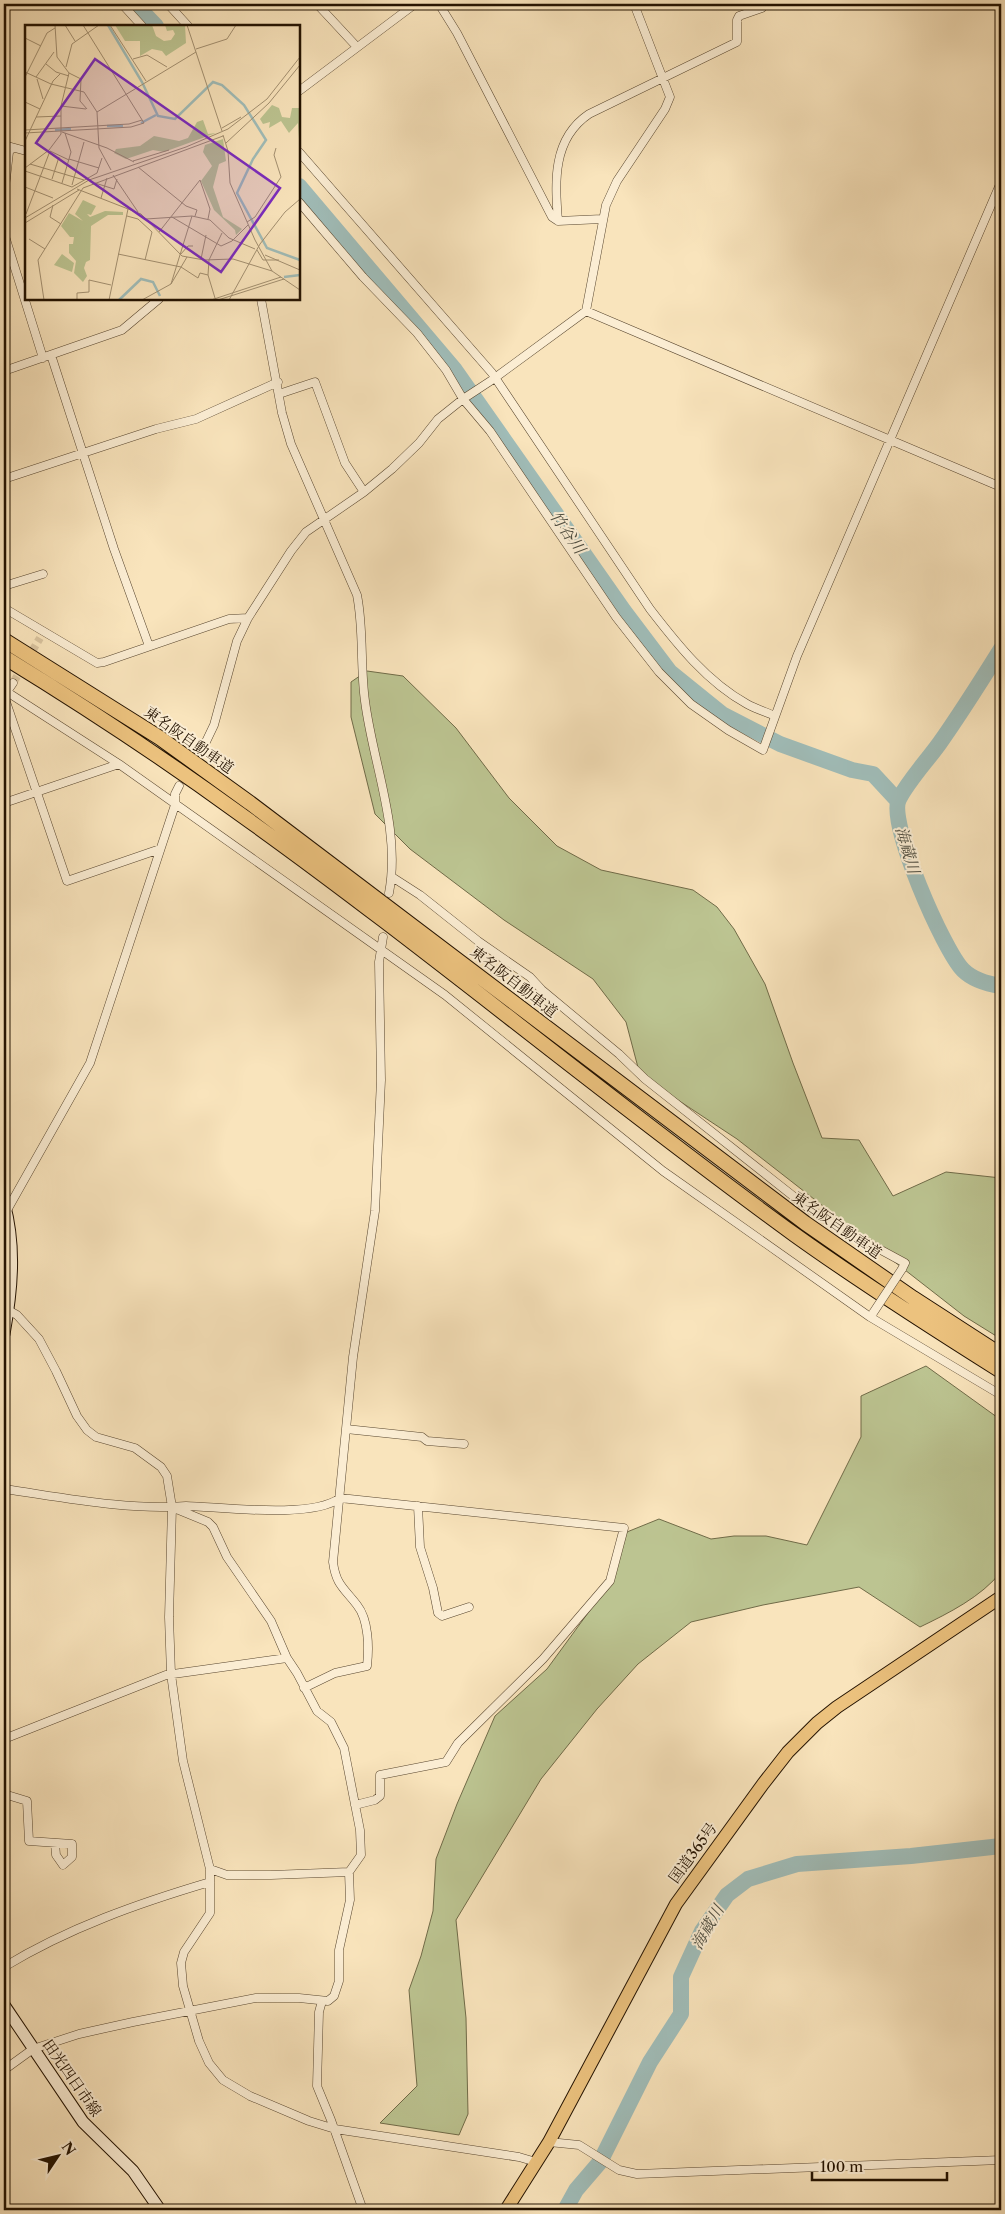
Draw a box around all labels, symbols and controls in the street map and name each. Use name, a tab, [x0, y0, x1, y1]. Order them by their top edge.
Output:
inset map	[25, 25, 300, 300]
water label: 竹谷川	[546, 507, 591, 559]
street label: 東名阪自動車道	[141, 702, 238, 777]
water label: 海蔵川	[892, 824, 925, 878]
street label: 東名阪自動車道	[467, 942, 562, 1021]
street label: 東名阪自動車道	[789, 1187, 886, 1262]
street label: 国道365号	[664, 1819, 721, 1887]
water label: 海蔵川	[686, 1899, 729, 1953]
street label: 田光四日市線	[39, 2035, 106, 2120]
north arrow	[32, 2132, 82, 2182]
text: N	[58, 2138, 80, 2159]
scale bar	[812, 2149, 948, 2181]
text: 100 m	[820, 2157, 863, 2176]

